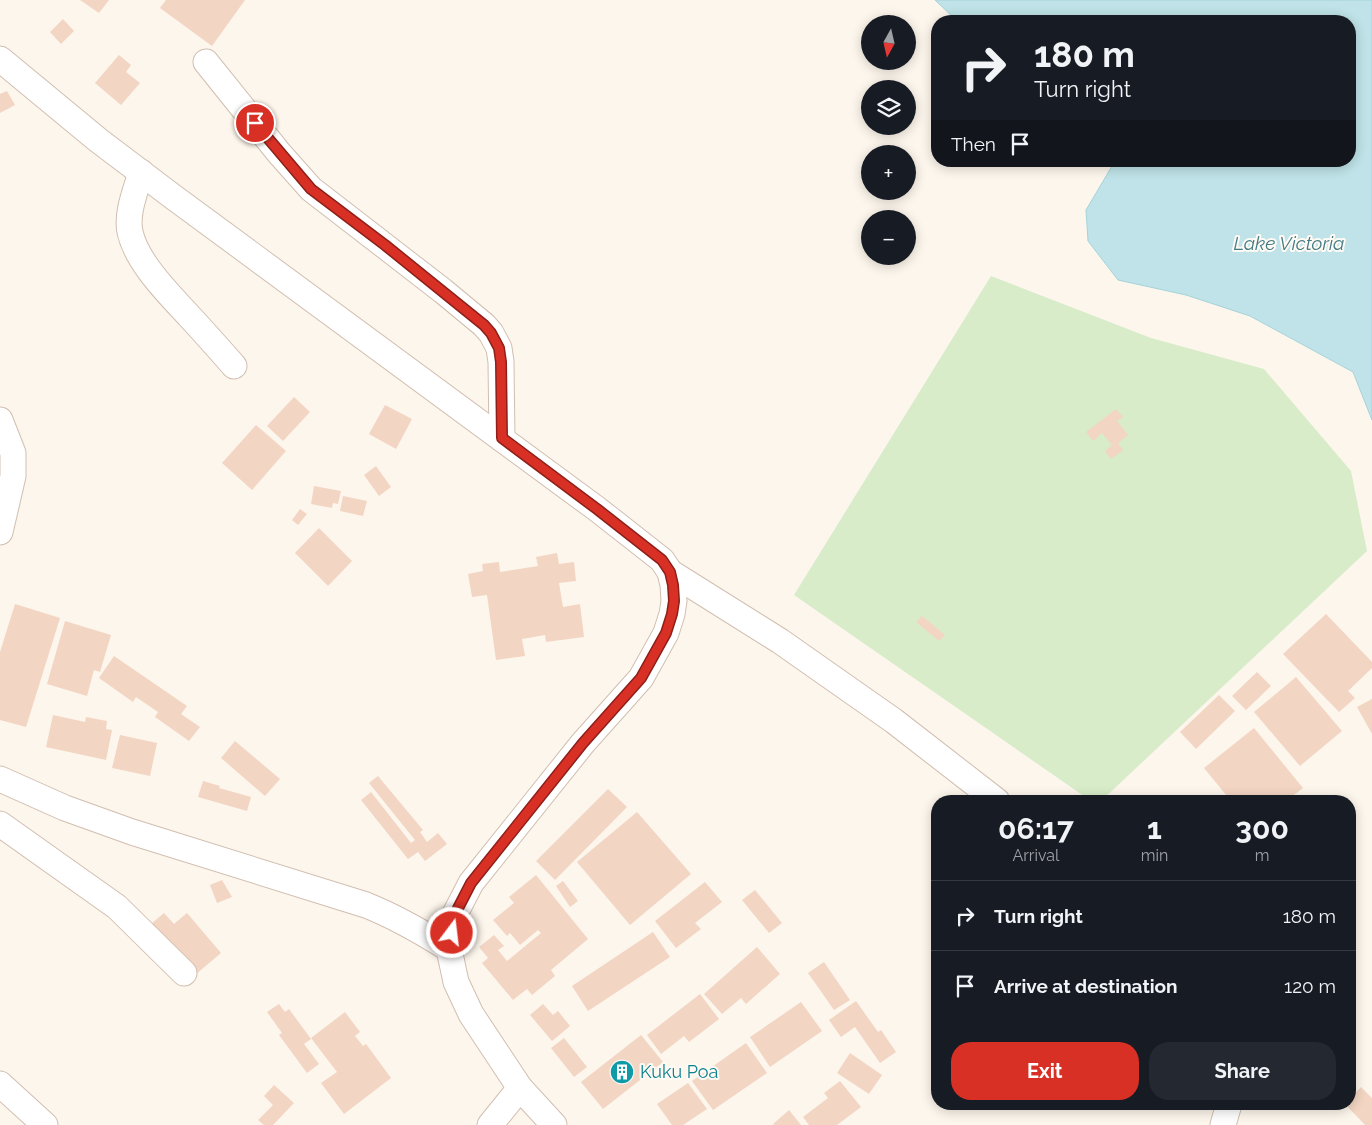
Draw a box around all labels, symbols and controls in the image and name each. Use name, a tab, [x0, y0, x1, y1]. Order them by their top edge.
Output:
north arrow	[861, 15, 916, 70]
map controls	[861, 15, 916, 265]
text: 180 m	[1034, 34, 1135, 75]
icon: right	[951, 35, 1016, 100]
text: Turn right	[1034, 76, 1131, 102]
button: layers	[861, 80, 916, 135]
pin	[234, 102, 276, 144]
icon: arrive	[241, 109, 269, 137]
icon: arrive	[1006, 130, 1034, 158]
text: Then	[951, 133, 996, 155]
button: +	[861, 145, 916, 200]
button: −	[861, 210, 916, 265]
water label: Lake Victoria	[1234, 232, 1344, 254]
text: 06:17	[998, 811, 1074, 846]
text: 1	[1147, 811, 1162, 846]
text: 300	[1235, 811, 1289, 846]
text: Arrival	[1012, 846, 1059, 865]
text: min	[1141, 846, 1168, 865]
text: m	[1255, 846, 1269, 865]
icon: right	[951, 902, 979, 930]
text: Turn right	[994, 905, 1083, 927]
text: 180 m	[1283, 905, 1336, 927]
position arrow	[425, 906, 477, 958]
icon: arrive	[951, 972, 979, 1000]
text: Arrive at destination	[994, 975, 1178, 997]
text: 120 m	[1284, 975, 1336, 997]
button: Exit	[951, 1042, 1139, 1100]
button: Share	[1149, 1042, 1336, 1100]
building icon: Kuku Poa	[609, 1059, 635, 1085]
place label: Kuku Poa	[640, 1061, 718, 1082]

